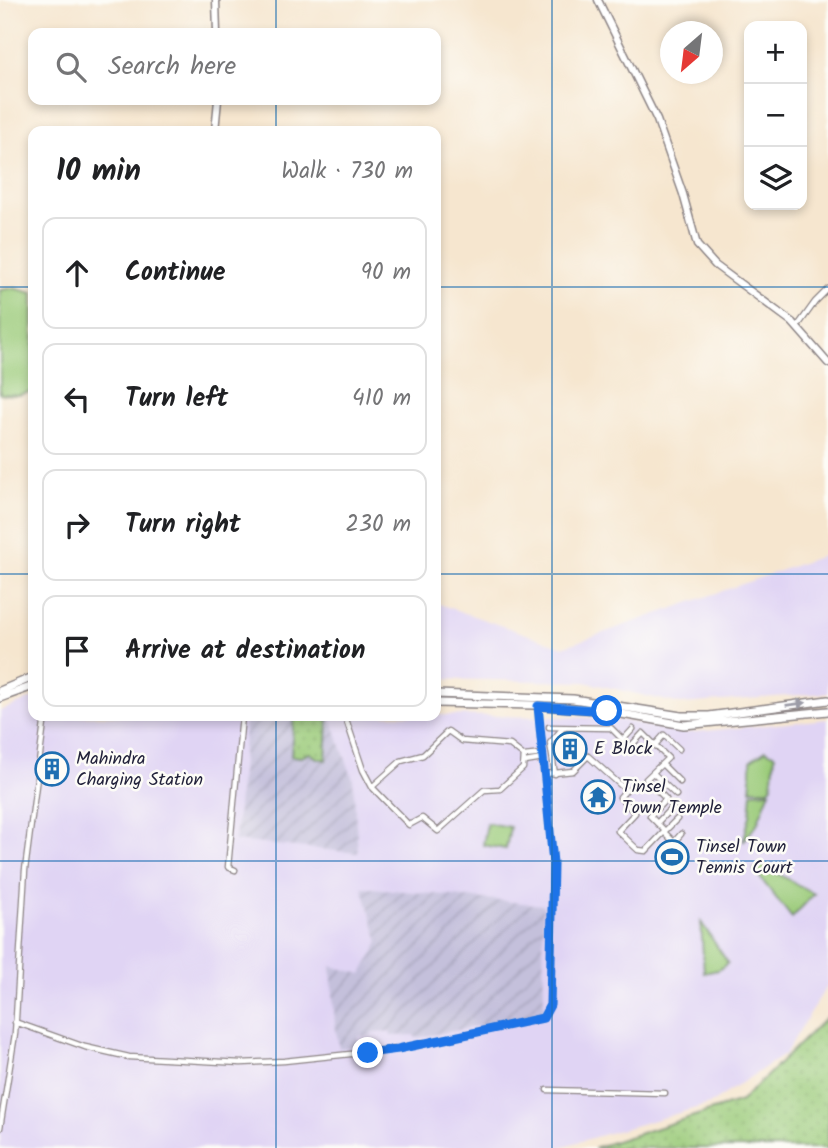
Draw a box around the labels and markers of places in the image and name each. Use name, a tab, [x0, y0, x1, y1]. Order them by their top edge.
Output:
building icon: E Block	[551, 730, 589, 768]
place label: E Block	[594, 735, 653, 764]
place label: Mahindra Charging Station	[76, 745, 203, 795]
building icon: Mahindra Charging Station	[33, 750, 71, 788]
place label: Tinsel Town Temple	[622, 773, 722, 823]
temple icon: Tinsel Town Temple	[579, 778, 617, 816]
place label: Tinsel Town Tennis Court	[696, 833, 794, 883]
sports icon: Tinsel Town Tennis Court	[653, 838, 691, 876]

